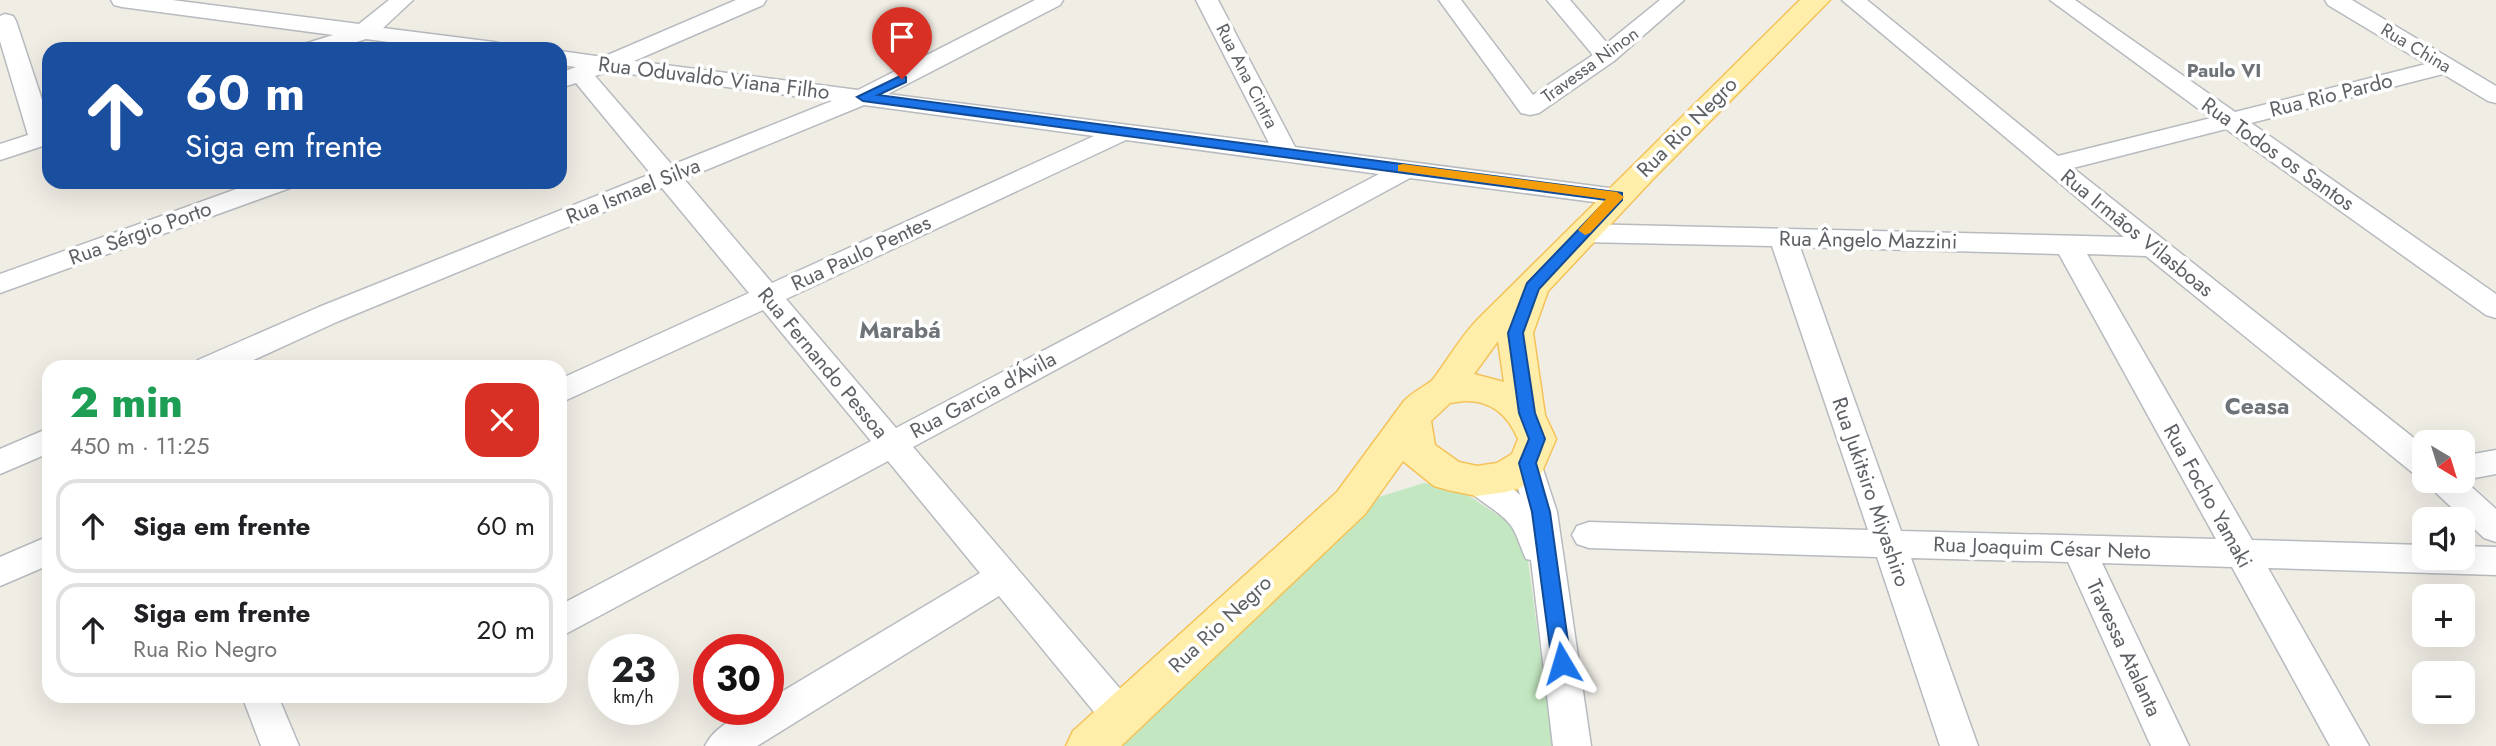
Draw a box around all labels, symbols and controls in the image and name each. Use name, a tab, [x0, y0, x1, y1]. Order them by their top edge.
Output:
pin	[872, 7, 932, 79]
street label: Rua China	[2376, 17, 2456, 79]
icon: arrive	[883, 18, 921, 56]
street label: Rua Ana Cintra	[1209, 19, 1285, 133]
street label: Travessa Ninon	[1536, 21, 1644, 109]
street label: Rua Oduvaldo Viana Filho	[597, 49, 831, 107]
district label: Paulo VI	[2187, 57, 2261, 84]
text: 60 m	[185, 58, 305, 128]
street label: Rua Rio Pardo	[2266, 65, 2396, 125]
icon: ahead	[70, 70, 161, 161]
street label: Rua Rio Negro	[1630, 70, 1744, 184]
street label: Rua Todos os Santos	[2196, 90, 2360, 218]
text: Siga em frente	[185, 123, 382, 169]
street label: Rua Ismael Silva	[561, 150, 705, 232]
street label: Rua Irmãos Vilasboas	[2054, 162, 2220, 304]
street label: Rua Sérgio Porto	[65, 193, 215, 273]
street label: Rua Paulo Pentes	[786, 208, 936, 298]
street label: Rua Ângelo Mazzini	[1779, 223, 1957, 257]
street label: Rua Fernando Pessoa	[751, 281, 895, 445]
district label: Marabá	[859, 313, 941, 347]
street label: Rua Garcia d'Ávila	[905, 344, 1061, 446]
text: 2 min	[70, 372, 183, 433]
button: close	[465, 383, 539, 457]
district label: Ceasa	[2225, 389, 2289, 423]
street label: Rua Jukitsiro Miyashiro	[1824, 393, 1918, 591]
street label: Rua Focho Yamaki	[2156, 419, 2260, 573]
text: 450 m · 11:25	[70, 429, 209, 463]
north arrow	[2412, 430, 2474, 494]
map controls	[2412, 430, 2475, 724]
icon: ahead	[74, 507, 112, 545]
text: Siga em frente	[133, 507, 310, 545]
text: 60 m	[476, 507, 535, 545]
button: sound	[2412, 507, 2475, 570]
street label: Rua Joaquim César Neto	[1933, 529, 2151, 567]
street label: Rua Rio Negro	[1162, 568, 1278, 680]
street label: Travessa Atalanta	[2079, 574, 2169, 722]
button: +	[2412, 584, 2475, 647]
text: Siga em frente	[133, 594, 310, 632]
icon: ahead	[74, 611, 112, 649]
text: 20 m	[477, 611, 535, 649]
position arrow	[1525, 626, 1599, 700]
text: Rua Rio Negro	[133, 632, 277, 666]
speed limit sign: 30	[693, 634, 784, 725]
text: 23	[611, 645, 656, 695]
button: −	[2412, 661, 2475, 724]
text: km/h	[613, 684, 654, 710]

